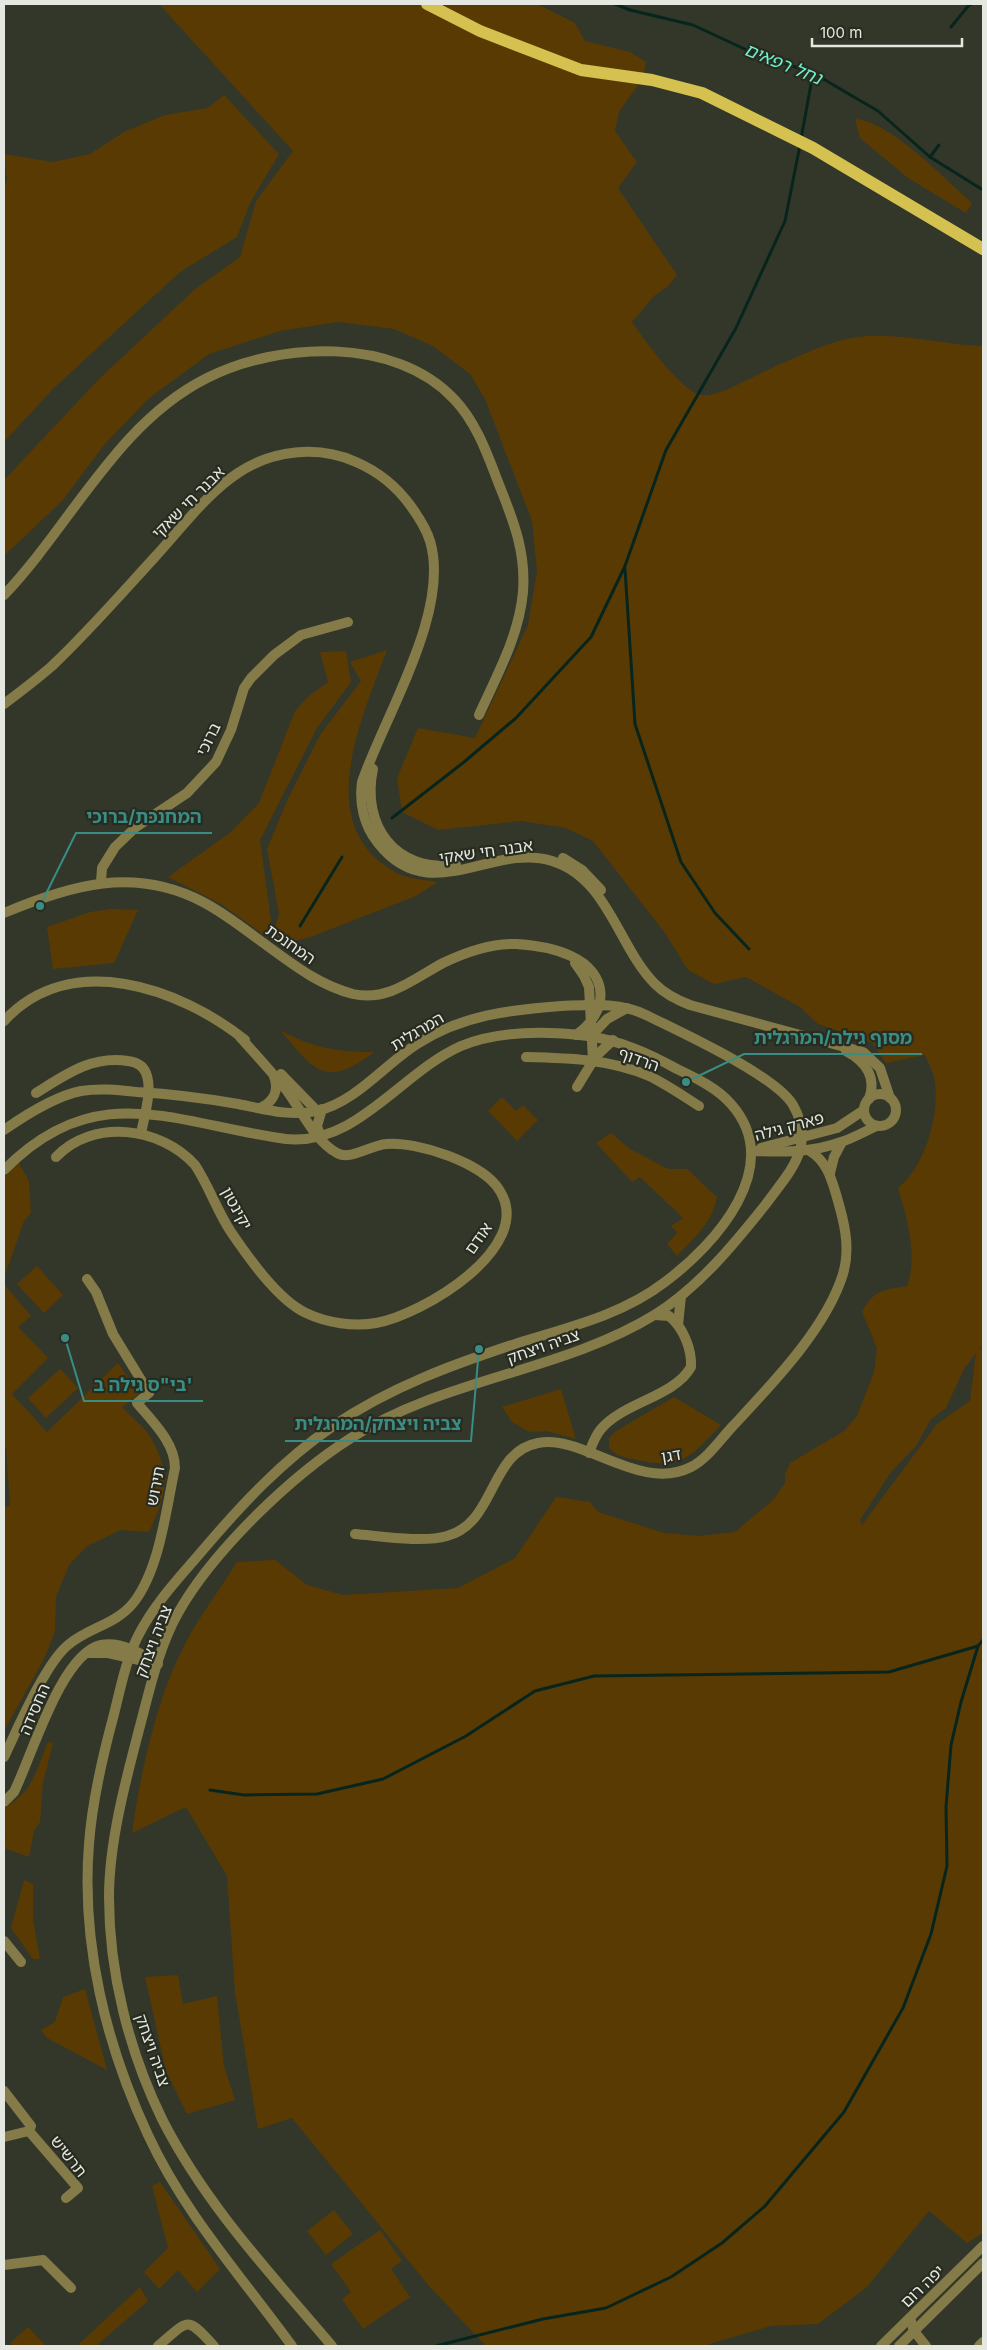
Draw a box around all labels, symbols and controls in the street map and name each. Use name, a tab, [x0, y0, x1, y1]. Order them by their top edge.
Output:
scale bar	[812, 15, 962, 47]
text: 100 m	[820, 23, 862, 42]
water label: נחל רפאים	[742, 39, 826, 89]
street label: אבנר חי שאקי	[148, 462, 228, 542]
street label: ברוכי	[191, 719, 225, 759]
callout: המחנכת/ברוכי	[76, 800, 212, 833]
text: המחנכת/ברוכי	[86, 806, 202, 827]
street label: אבנר חי שאקי	[438, 835, 534, 867]
street label: המחנכת	[262, 920, 320, 968]
street label: המרגלית	[387, 1007, 447, 1055]
callout: מסוף גילה/המרגלית	[744, 1021, 922, 1054]
text: מסוף גילה/המרגלית	[754, 1027, 913, 1048]
street label: הרדוף	[616, 1042, 662, 1076]
street label: פארק גילה	[752, 1107, 826, 1145]
street label: יקינטון	[217, 1183, 257, 1233]
street label: אודם	[460, 1218, 496, 1258]
street label: צביה ויצחק	[504, 1324, 582, 1368]
callout: בי"ס גילה ב'	[84, 1368, 203, 1401]
text: בי"ס גילה ב'	[94, 1374, 192, 1395]
callout: צביה ויצחק/המרגלית	[285, 1408, 471, 1441]
text: צביה ויצחק/המרגלית	[295, 1413, 462, 1434]
street label: דגן	[660, 1444, 683, 1466]
street label: תירוש	[141, 1464, 169, 1508]
street label: צביה ויצחק	[130, 1602, 176, 1680]
street label: החסידה	[14, 1680, 54, 1738]
street label: צביה ויצחק	[131, 2011, 175, 2089]
street label: תרשיש	[46, 2131, 92, 2181]
street label: יפה רום	[896, 2261, 948, 2311]

